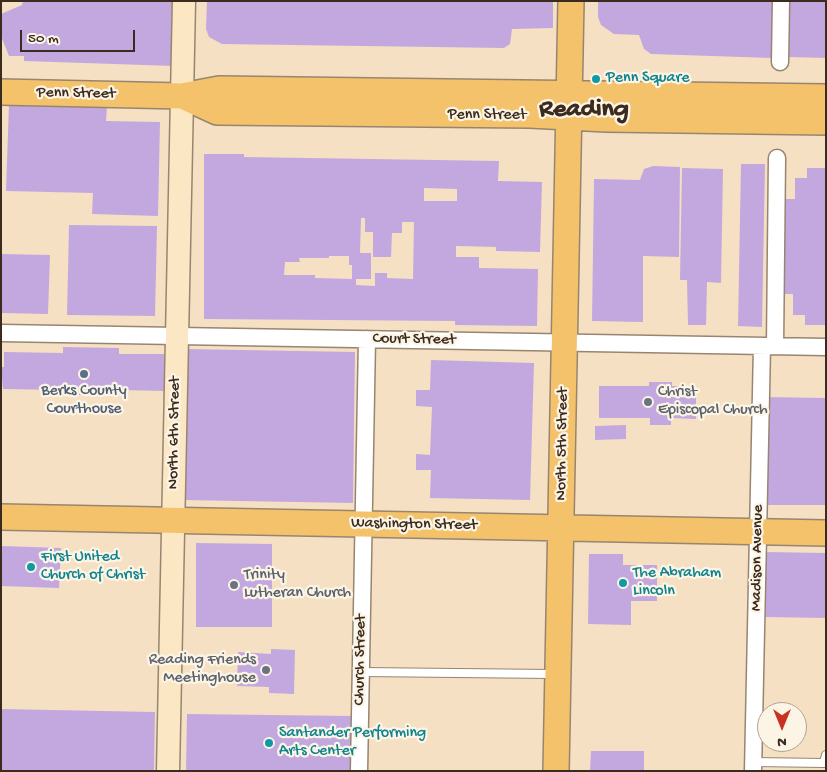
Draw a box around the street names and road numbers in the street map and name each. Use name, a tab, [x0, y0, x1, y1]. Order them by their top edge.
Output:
street label: Penn Street	[36, 84, 116, 104]
street label: Penn Street	[448, 106, 526, 126]
street label: Court Street	[372, 330, 456, 350]
street label: North 6th Street	[164, 376, 186, 490]
street label: North 5th Street	[552, 387, 574, 501]
street label: Madison Avenue	[747, 505, 769, 611]
street label: Washington Street	[351, 514, 477, 536]
street label: Church Street	[351, 614, 371, 706]

